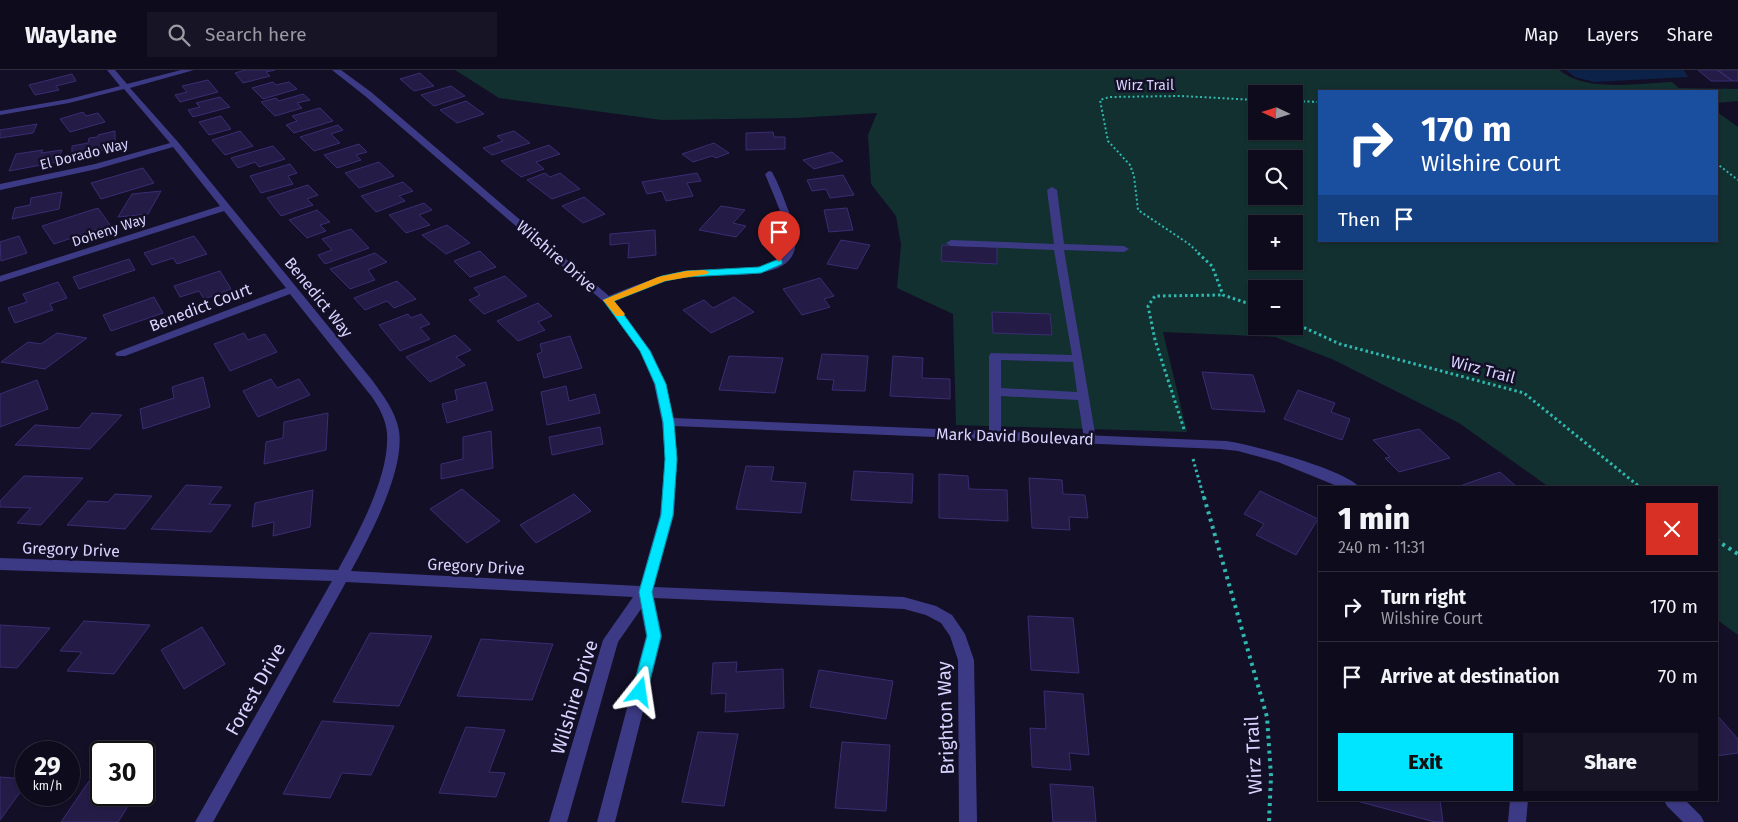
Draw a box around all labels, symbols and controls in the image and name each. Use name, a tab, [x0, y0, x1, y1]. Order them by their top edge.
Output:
search box	[147, 12, 497, 57]
text: Waylane	[25, 21, 117, 49]
icon: search	[165, 21, 193, 49]
text: Search here	[205, 23, 307, 46]
text: Map	[1524, 24, 1559, 46]
text: Layers	[1587, 24, 1639, 46]
text: Share	[1667, 24, 1713, 46]
street label: Wirz Trail	[1116, 77, 1174, 94]
north arrow	[1248, 85, 1302, 140]
map controls	[1248, 85, 1303, 335]
text: 170 m	[1421, 108, 1512, 150]
icon: right	[1338, 110, 1403, 175]
street label: El Dorado Way	[38, 135, 130, 174]
button: search	[1248, 150, 1303, 205]
text: Wilshire Court	[1421, 150, 1561, 177]
icon: arrive	[1390, 205, 1418, 233]
text: Then	[1338, 208, 1380, 231]
street label: Doheny Way	[70, 210, 149, 250]
pin	[758, 211, 800, 262]
button: +	[1248, 215, 1303, 270]
street label: Wilshire Drive	[513, 216, 601, 296]
icon: arrive	[765, 218, 793, 246]
street label: Benedict Way	[281, 253, 357, 341]
street label: Benedict Court	[147, 279, 254, 336]
button: −	[1248, 280, 1303, 335]
street label: Wirz Trail	[1448, 352, 1518, 387]
street label: Mark David Boulevard	[936, 424, 1094, 449]
text: 1 min	[1338, 501, 1410, 537]
button: close	[1646, 503, 1698, 555]
street label: Gregory Drive	[22, 538, 120, 561]
text: 240 m · 11:31	[1338, 538, 1425, 557]
street label: Gregory Drive	[427, 554, 525, 579]
text: Turn right	[1381, 586, 1466, 609]
icon: right	[1338, 593, 1366, 621]
text: 170 m	[1650, 595, 1698, 618]
text: Wilshire Court	[1381, 609, 1483, 628]
street label: Wilshire Drive	[546, 637, 603, 757]
street label: Forest Drive	[221, 639, 290, 740]
street label: Brighton Way	[932, 660, 959, 775]
icon: arrive	[1338, 663, 1366, 691]
position arrow	[613, 665, 665, 717]
text: Arrive at destination	[1381, 665, 1560, 688]
text: 70 m	[1658, 665, 1698, 688]
street label: Wirz Trail	[1240, 715, 1267, 795]
button: Exit	[1338, 733, 1513, 791]
button: Share	[1523, 733, 1698, 791]
speed limit sign: 30	[90, 741, 155, 806]
text: 29	[34, 752, 61, 782]
text: km/h	[33, 779, 62, 793]

